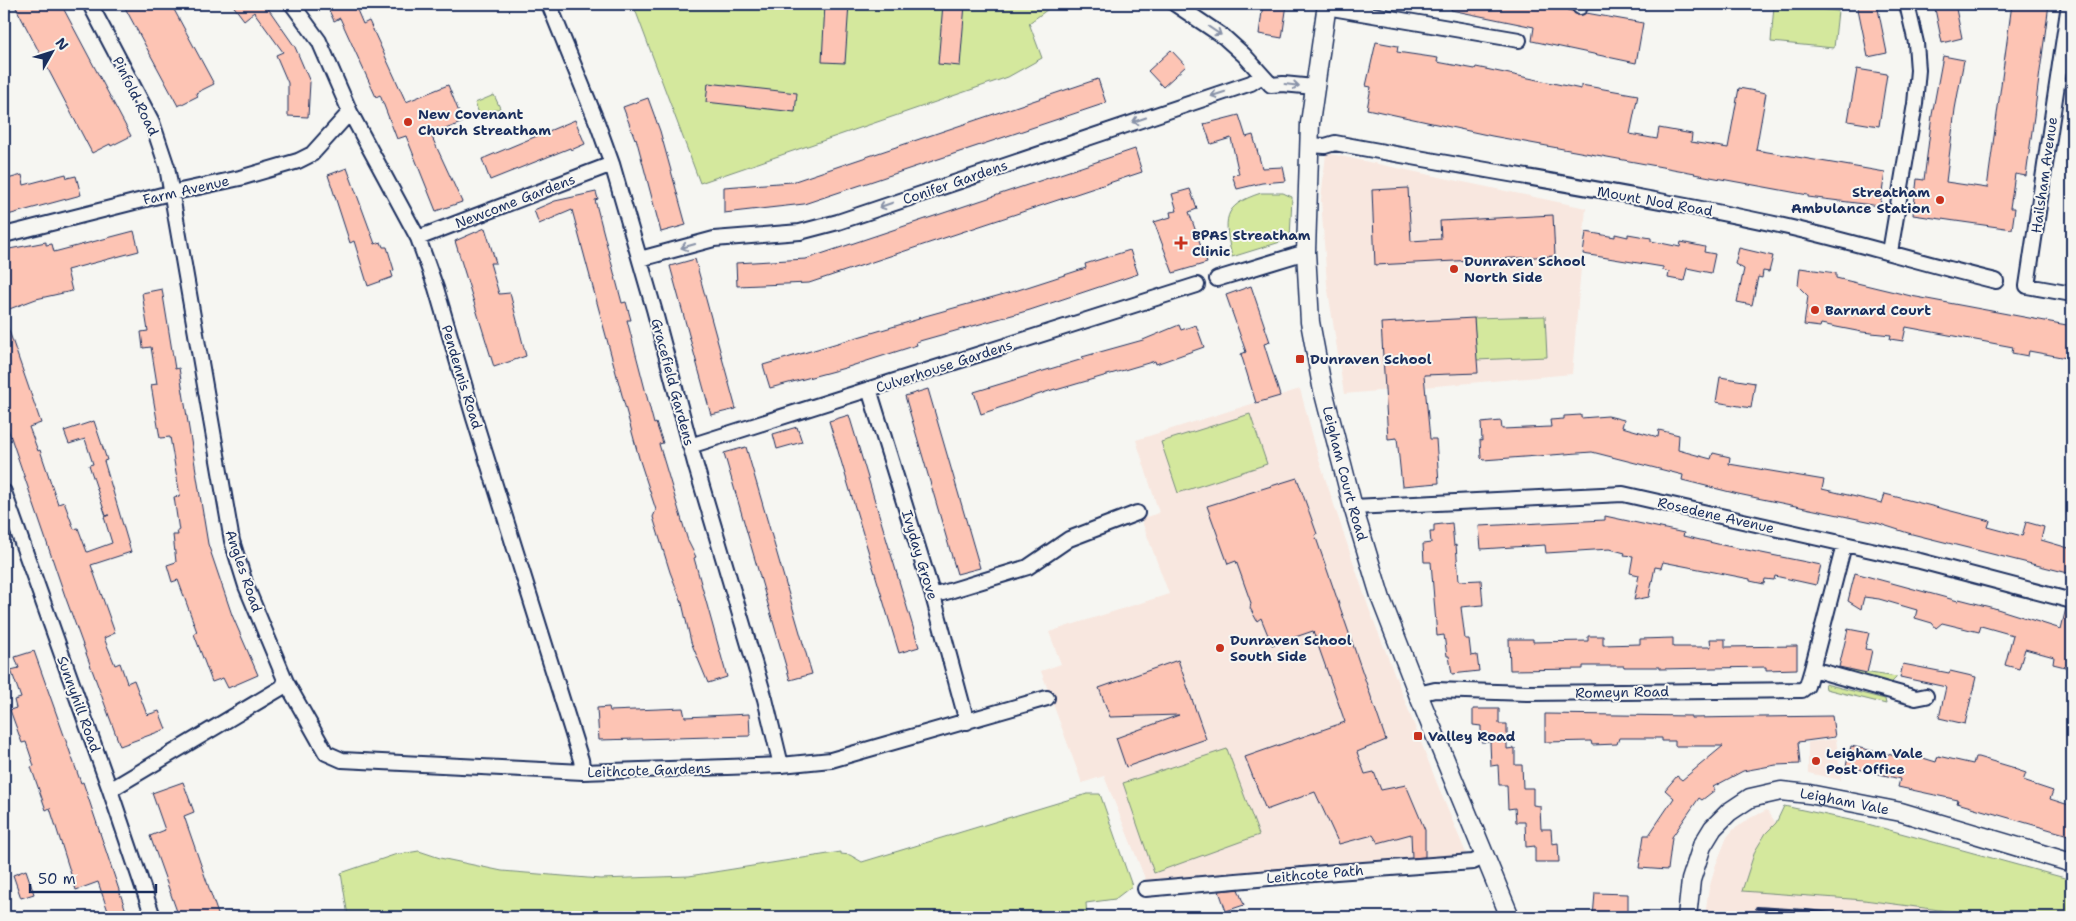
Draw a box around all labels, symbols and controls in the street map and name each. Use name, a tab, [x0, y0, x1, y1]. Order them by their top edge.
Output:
one-way arrow	[1208, 26, 1222, 36]
north arrow	[28, 28, 78, 78]
text: N	[52, 34, 73, 54]
street label: Pinfold Road	[109, 53, 163, 139]
one-way arrow	[1284, 80, 1300, 90]
one-way arrow	[1211, 89, 1227, 99]
place label: New Covenant Church Streatham	[418, 105, 551, 139]
marker: New Covenant Church Streatham	[402, 116, 414, 128]
one-way arrow	[1132, 116, 1148, 125]
street label: Hailsham Avenue	[2027, 116, 2061, 234]
street label: Conifer Gardens	[900, 156, 1010, 208]
street label: Newcome Gardens	[452, 170, 578, 232]
street label: Farm Avenue	[141, 171, 231, 209]
street label: Mount Nod Road	[1596, 182, 1714, 220]
place label: Streatham Ambulance Station	[1791, 183, 1930, 217]
marker: Streatham Ambulance Station	[1934, 194, 1946, 206]
one-way arrow	[878, 201, 894, 211]
place label: BPAS Streatham Clinic	[1192, 226, 1311, 260]
marker: BPAS Streatham Clinic	[1174, 236, 1188, 250]
one-way arrow	[681, 242, 697, 252]
place label: Dunraven School North Side	[1464, 252, 1586, 286]
marker: Dunraven School North Side	[1448, 263, 1460, 275]
place label: Barnard Court	[1825, 301, 1931, 319]
marker: Barnard Court	[1809, 304, 1821, 316]
street label: Gracefield Gardens	[647, 316, 699, 448]
street label: Pendennis Road	[438, 323, 486, 431]
street label: Culverhouse Gardens	[873, 335, 1015, 397]
place label: Dunraven School	[1310, 350, 1432, 368]
marker: Dunraven School	[1294, 353, 1306, 365]
street label: Leigham Court Road	[1319, 404, 1372, 543]
street label: Rosedene Avenue	[1656, 493, 1776, 537]
street label: Ivyday Grove	[898, 508, 942, 602]
street label: Angles Road	[222, 528, 267, 615]
place label: Dunraven School South Side	[1230, 631, 1352, 665]
marker: Dunraven School South Side	[1214, 642, 1226, 654]
street label: Sunnyhill Road	[53, 653, 105, 755]
street label: Romeyn Road	[1575, 682, 1669, 702]
place label: Valley Road	[1428, 727, 1516, 745]
marker: Valley Road	[1412, 730, 1424, 742]
place label: Leigham Vale Post Office	[1826, 744, 1923, 778]
marker: Leigham Vale Post Office	[1810, 755, 1822, 767]
street label: Leithcote Gardens	[587, 759, 711, 781]
street label: Leigham Vale	[1799, 784, 1891, 818]
scale bar	[30, 861, 156, 893]
street label: Leithcote Path	[1266, 861, 1364, 887]
text: 50 m	[38, 869, 76, 889]

